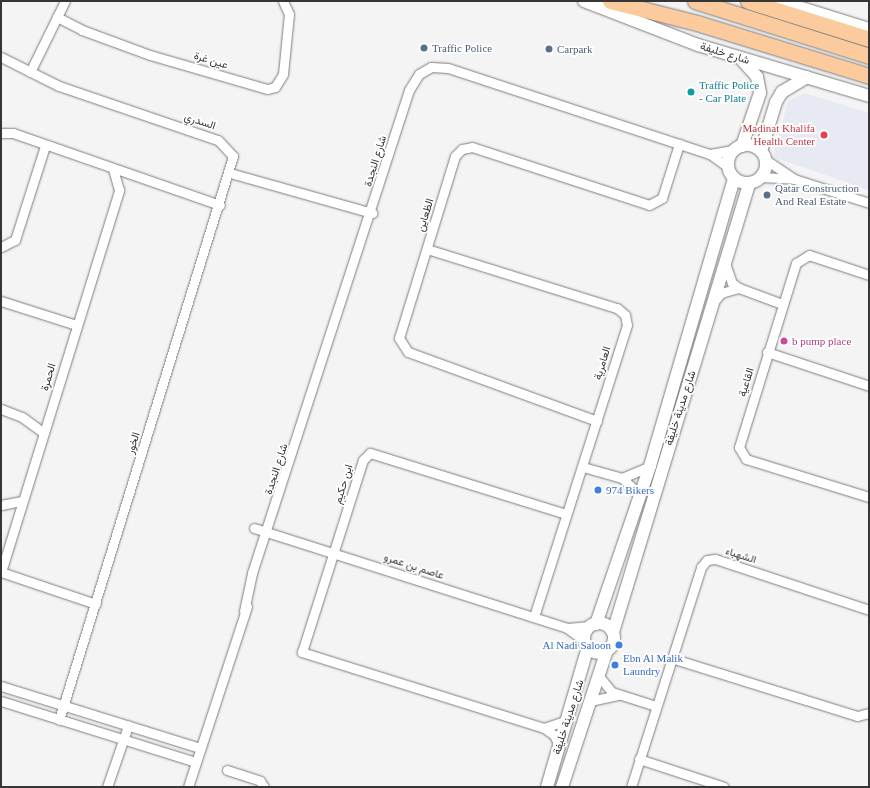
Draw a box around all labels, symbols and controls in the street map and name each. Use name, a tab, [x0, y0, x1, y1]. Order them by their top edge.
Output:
street label: شارع خليفة	[699, 39, 751, 67]
place label: Traffic Police	[432, 41, 492, 55]
place label: Carpark	[557, 42, 592, 56]
marker: Traffic Police	[419, 43, 429, 53]
marker: Carpark	[544, 44, 554, 54]
street label: عين غرة	[192, 49, 230, 71]
place label: Traffic Police - Car Plate	[699, 79, 759, 105]
marker: Traffic Police - Car Plate	[686, 87, 696, 97]
street label: السدري	[183, 110, 217, 132]
place label: Madinat Khalifa Health Center	[743, 122, 815, 148]
marker: Madinat Khalifa Health Center	[818, 129, 830, 141]
street label: شارع النجدة	[361, 134, 389, 188]
place label: Qatar Construction And Real Estate	[775, 182, 859, 208]
marker: Qatar Construction And Real Estate	[762, 190, 772, 200]
street label: الظعاين	[414, 197, 436, 233]
place label: b pump place	[792, 334, 851, 348]
marker: b pump place	[779, 336, 789, 346]
street label: العامرية	[591, 345, 613, 381]
street label: الحمرة	[38, 362, 58, 392]
street label: القاعية	[735, 366, 757, 398]
street label: شارع مدينة خليفة	[662, 369, 698, 447]
street label: الخور	[123, 431, 143, 455]
street label: شارع النجدة	[262, 442, 290, 496]
street label: ابن حكيم	[331, 463, 355, 505]
place label: 974 Bikers	[606, 483, 654, 497]
marker: 974 Bikers	[593, 485, 603, 495]
street label: الشهباء	[724, 544, 758, 566]
street label: عاصم بن عمرو	[382, 550, 446, 582]
place label: Al Nadi Saloon	[543, 638, 611, 652]
marker: Al Nadi Saloon	[614, 640, 624, 650]
place label: Ebn Al Malik Laundry	[623, 652, 683, 678]
marker: Ebn Al Malik Laundry	[610, 660, 620, 670]
street label: شارع مدينة خليفة	[550, 678, 586, 756]

